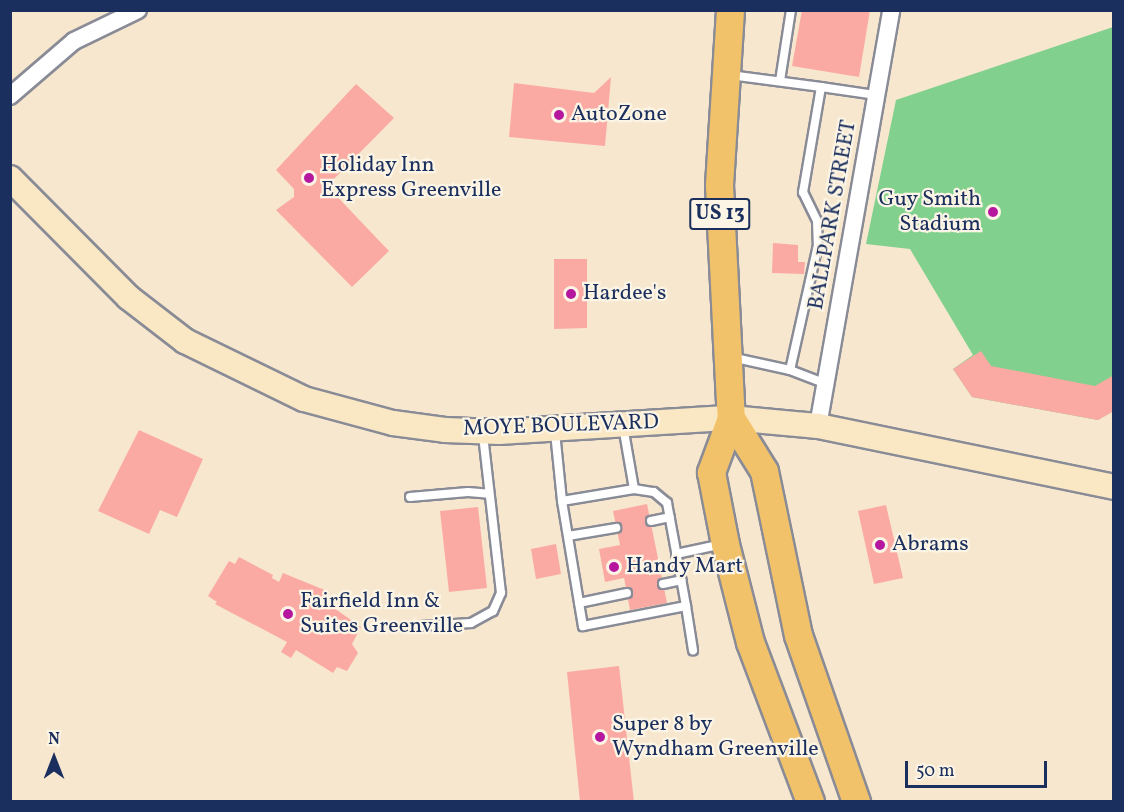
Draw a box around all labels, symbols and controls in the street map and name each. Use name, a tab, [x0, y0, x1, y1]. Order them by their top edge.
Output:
place label: AutoZone	[571, 102, 667, 128]
marker: AutoZone	[552, 108, 566, 122]
street label: BALLPARK STREET	[803, 118, 863, 312]
place label: Holiday Inn Express Greenville	[321, 152, 501, 204]
marker: Holiday Inn Express Greenville	[302, 171, 316, 185]
place label: Guy Smith Stadium	[878, 186, 981, 237]
road number: US 13	[688, 196, 752, 232]
marker: Guy Smith Stadium	[986, 205, 1000, 219]
place label: Hardee's	[583, 281, 666, 307]
marker: Hardee's	[564, 287, 578, 301]
street label: MOYE BOULEVARD	[463, 409, 659, 443]
place label: Abrams	[892, 532, 969, 558]
marker: Abrams	[873, 538, 887, 552]
place label: Handy Mart	[626, 554, 744, 580]
marker: Handy Mart	[607, 560, 621, 574]
place label: Fairfield Inn & Suites Greenville	[300, 588, 463, 640]
marker: Fairfield Inn & Suites Greenville	[281, 607, 295, 621]
place label: Super 8 by Wyndham Greenville	[612, 711, 819, 762]
north arrow	[24, 728, 84, 788]
text: N	[48, 729, 60, 751]
marker: Super 8 by Wyndham Greenville	[593, 730, 607, 744]
scale bar	[908, 749, 1050, 787]
text: 50 m	[916, 759, 955, 784]

